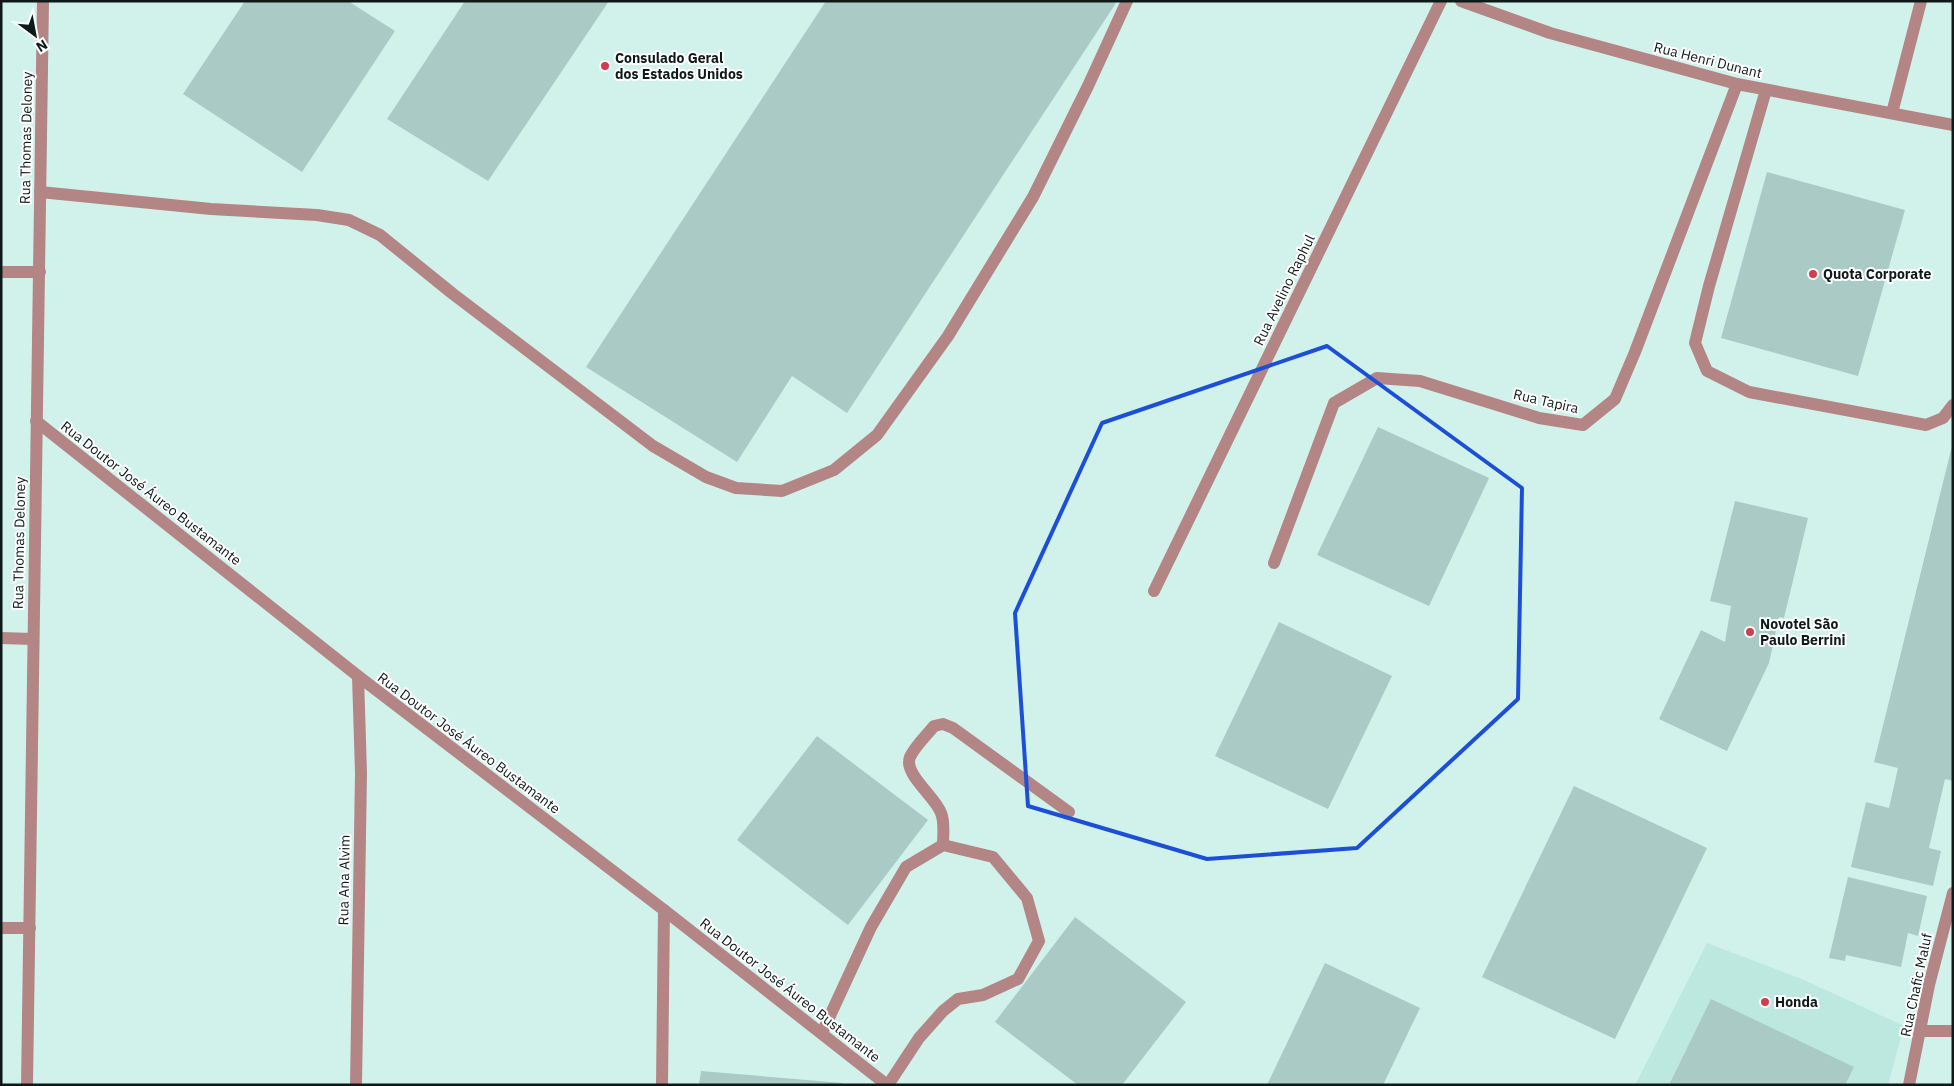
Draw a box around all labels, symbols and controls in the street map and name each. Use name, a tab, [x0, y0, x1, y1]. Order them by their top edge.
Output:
north arrow	[10, 10, 60, 60]
text: N	[33, 36, 51, 56]
street label: Rua Henri Dunant	[1652, 38, 1764, 82]
place label: Consulado Geral dos Estados Unidos	[615, 49, 743, 83]
marker: Consulado Geral dos Estados Unidos	[599, 60, 611, 72]
street label: Rua Thomas Deloney	[16, 72, 36, 204]
street label: Rua Avelino Raphul	[1249, 231, 1319, 348]
place label: Quota Corporate	[1823, 265, 1932, 283]
marker: Quota Corporate	[1807, 268, 1819, 280]
street label: Rua Tapira	[1512, 385, 1581, 417]
street label: Rua Doutor José Áureo Bustamante	[57, 416, 246, 569]
street label: Rua Thomas Deloney	[9, 477, 29, 609]
place label: Novotel São Paulo Berrini	[1760, 615, 1846, 649]
marker: Novotel São Paulo Berrini	[1744, 626, 1756, 638]
street label: Rua Doutor José Áureo Bustamante	[374, 668, 565, 818]
street label: Rua Ana Alvim	[334, 835, 354, 925]
street label: Rua Doutor José Áureo Bustamante	[696, 913, 885, 1066]
street label: Rua Chafic Maluf	[1896, 931, 1936, 1038]
place label: Honda	[1775, 993, 1818, 1011]
marker: Honda	[1759, 996, 1771, 1008]

